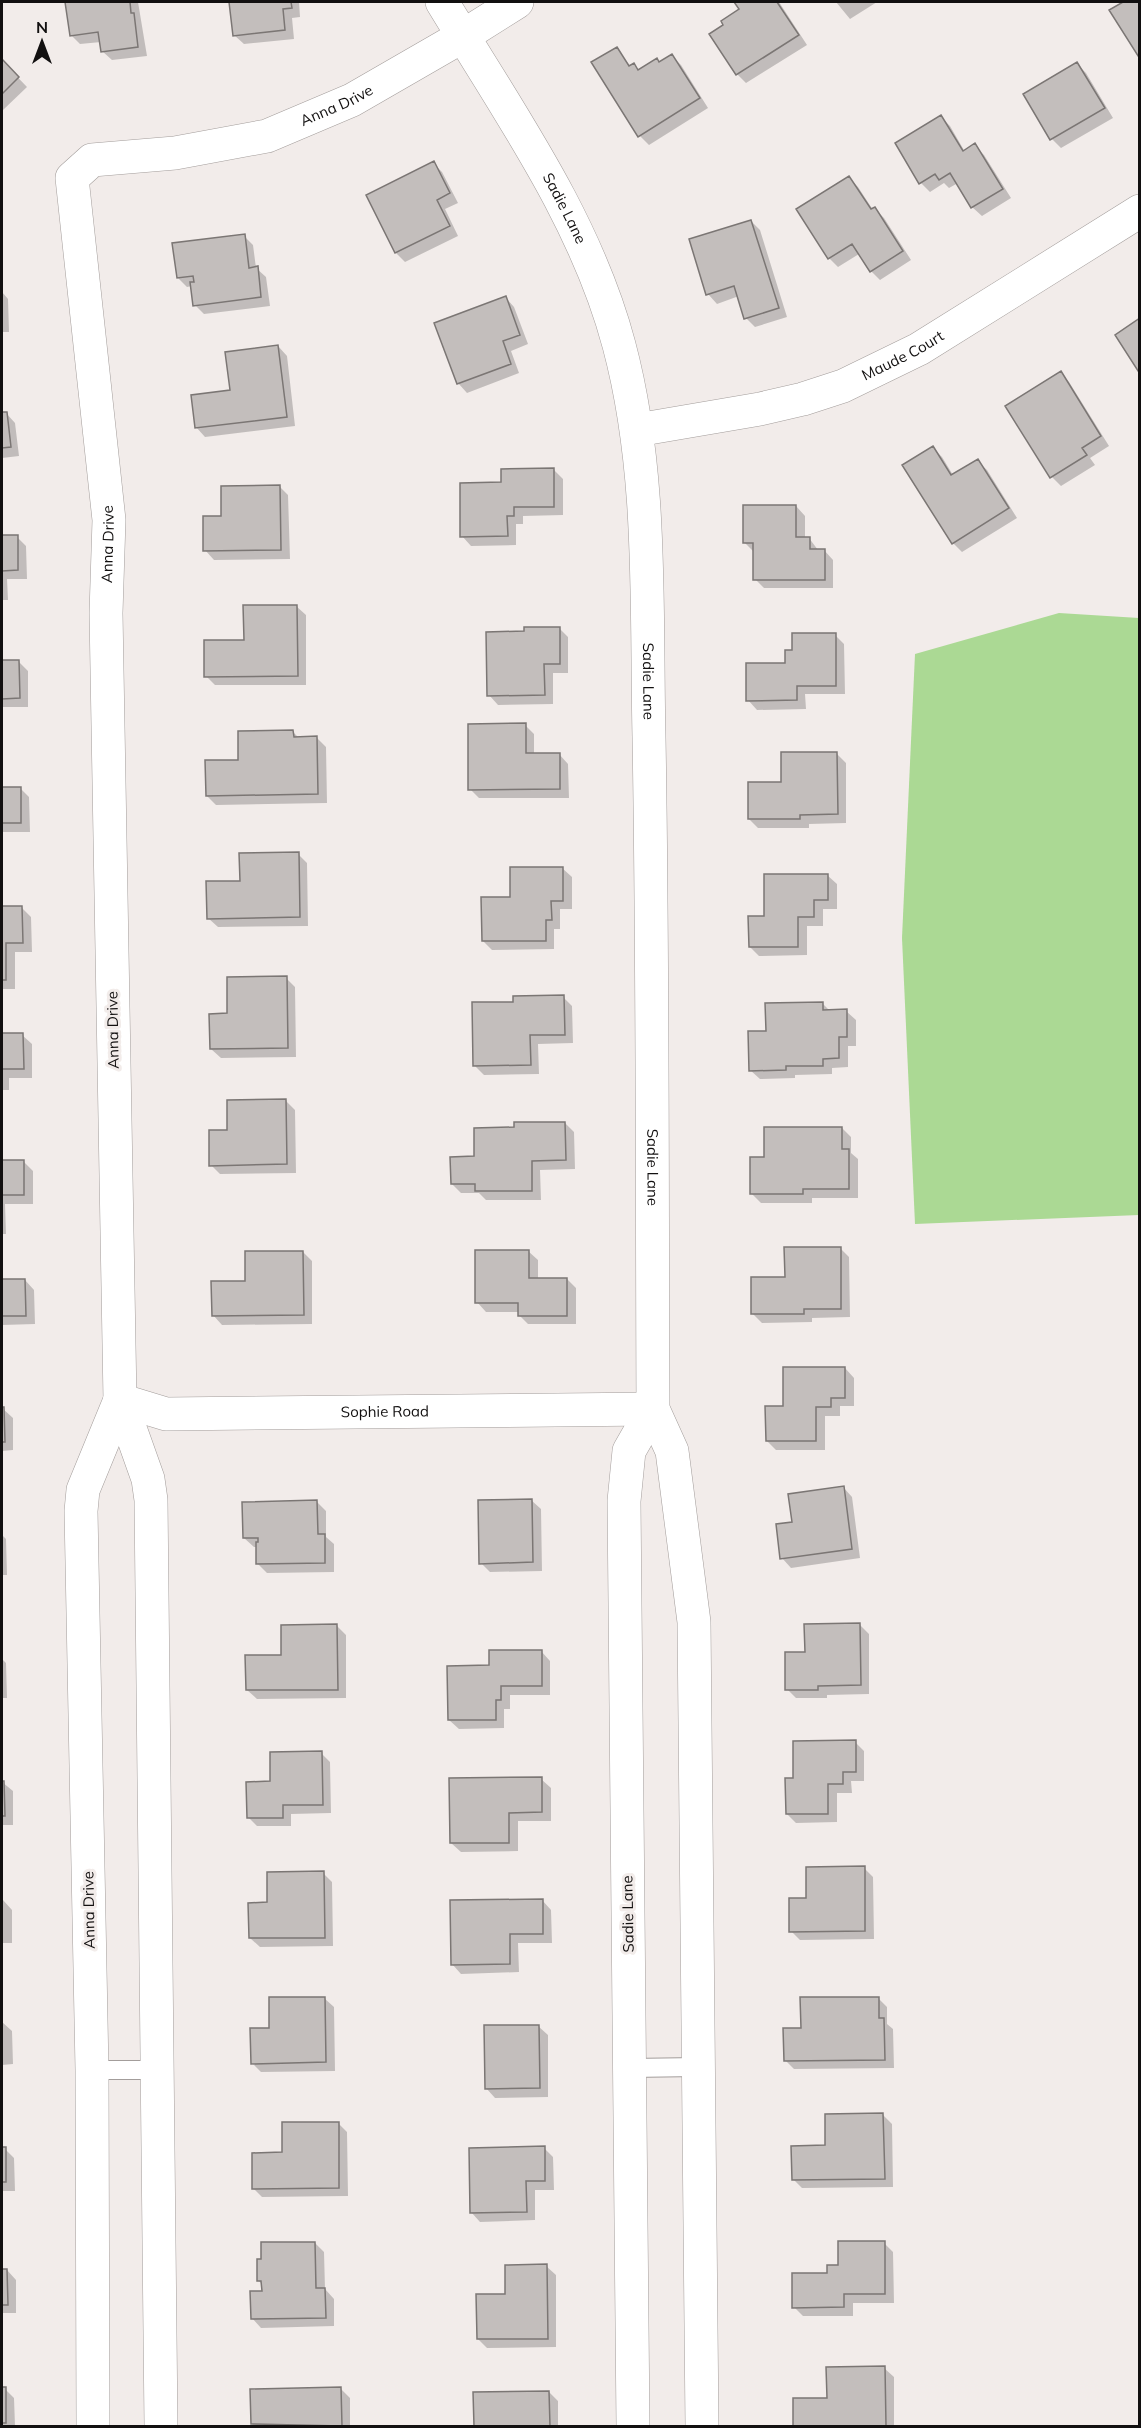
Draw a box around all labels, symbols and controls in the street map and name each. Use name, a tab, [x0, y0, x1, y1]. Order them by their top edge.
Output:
north arrow	[12, 12, 72, 72]
text: N	[36, 17, 48, 37]
street label: Anna Drive	[297, 80, 376, 130]
street label: Sadie Lane	[539, 169, 591, 247]
street label: Maude Court	[859, 326, 947, 384]
street label: Anna Drive	[97, 504, 118, 583]
street label: Sadie Lane	[639, 643, 659, 720]
street label: Anna Drive	[102, 991, 123, 1069]
street label: Sadie Lane	[643, 1129, 662, 1206]
street label: Sophie Road	[341, 1401, 429, 1421]
street label: Anna Drive	[78, 1871, 99, 1949]
street label: Sadie Lane	[617, 1875, 638, 1953]

